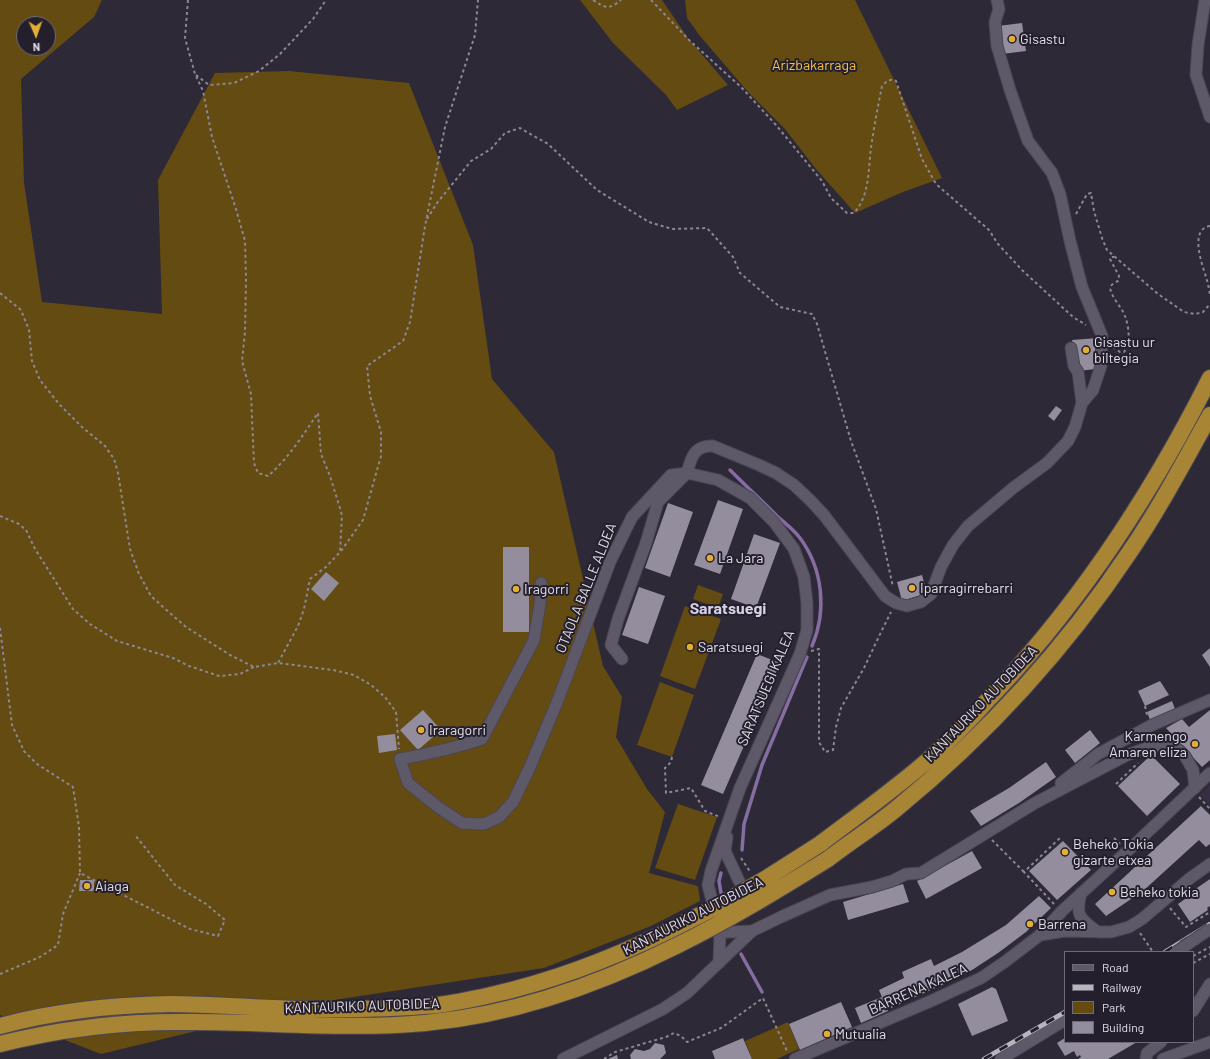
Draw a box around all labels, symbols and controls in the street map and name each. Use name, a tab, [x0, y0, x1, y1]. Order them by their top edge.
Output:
north arrow	[16, 16, 56, 56]
place label: Gisastu	[1020, 31, 1065, 47]
marker: Gisastu	[1007, 34, 1017, 44]
text: N	[33, 41, 40, 54]
park label: Arizbakarraga	[772, 57, 856, 73]
place label: Gisastu ur biltegia	[1094, 334, 1155, 366]
marker: Gisastu ur biltegia	[1081, 345, 1091, 355]
street label: OTAOLA BALLE ALDEA	[552, 520, 620, 656]
place label: La Jara	[718, 550, 763, 566]
marker: La Jara	[705, 553, 715, 563]
place label: Iparragirrebarri	[920, 580, 1013, 596]
place label: Iragorri	[524, 581, 569, 597]
marker: Iparragirrebarri	[907, 583, 917, 593]
marker: Iragorri	[511, 584, 521, 594]
district label: Saratsuegi	[690, 599, 766, 619]
street label: SARATSUEGI KALEA	[734, 627, 798, 749]
place label: Saratsuegi	[698, 639, 763, 655]
marker: Saratsuegi	[685, 642, 695, 652]
street label: KANTAURIKO AUTOBIDEA	[921, 642, 1041, 766]
place label: Iraragorri	[429, 722, 486, 738]
marker: Iraragorri	[416, 725, 426, 735]
place label: Karmengo Amaren eliza	[1109, 728, 1187, 760]
marker: Karmengo Amaren eliza	[1190, 739, 1200, 749]
place label: Beheko Tokia gizarte etxea	[1073, 836, 1154, 868]
marker: Beheko Tokia gizarte etxea	[1060, 847, 1070, 857]
street label: KANTAURIKO AUTOBIDEA	[620, 873, 766, 959]
place label: Aiaga	[95, 878, 129, 894]
marker: Aiaga	[82, 881, 92, 891]
place label: Beheko tokia	[1120, 884, 1199, 900]
marker: Beheko tokia	[1107, 887, 1117, 897]
place label: Barrena	[1038, 916, 1086, 932]
marker: Barrena	[1025, 919, 1035, 929]
legend	[1064, 951, 1194, 1043]
street label: BARRENA KALEA	[866, 960, 970, 1018]
text: Road	[1102, 960, 1129, 974]
text: Railway	[1102, 980, 1141, 994]
street label: KANTAURIKO AUTOBIDEA	[284, 995, 440, 1017]
text: Park	[1102, 1000, 1126, 1014]
text: Building	[1102, 1020, 1144, 1034]
place label: Mutualia	[835, 1026, 886, 1042]
marker: Mutualia	[822, 1029, 832, 1039]

